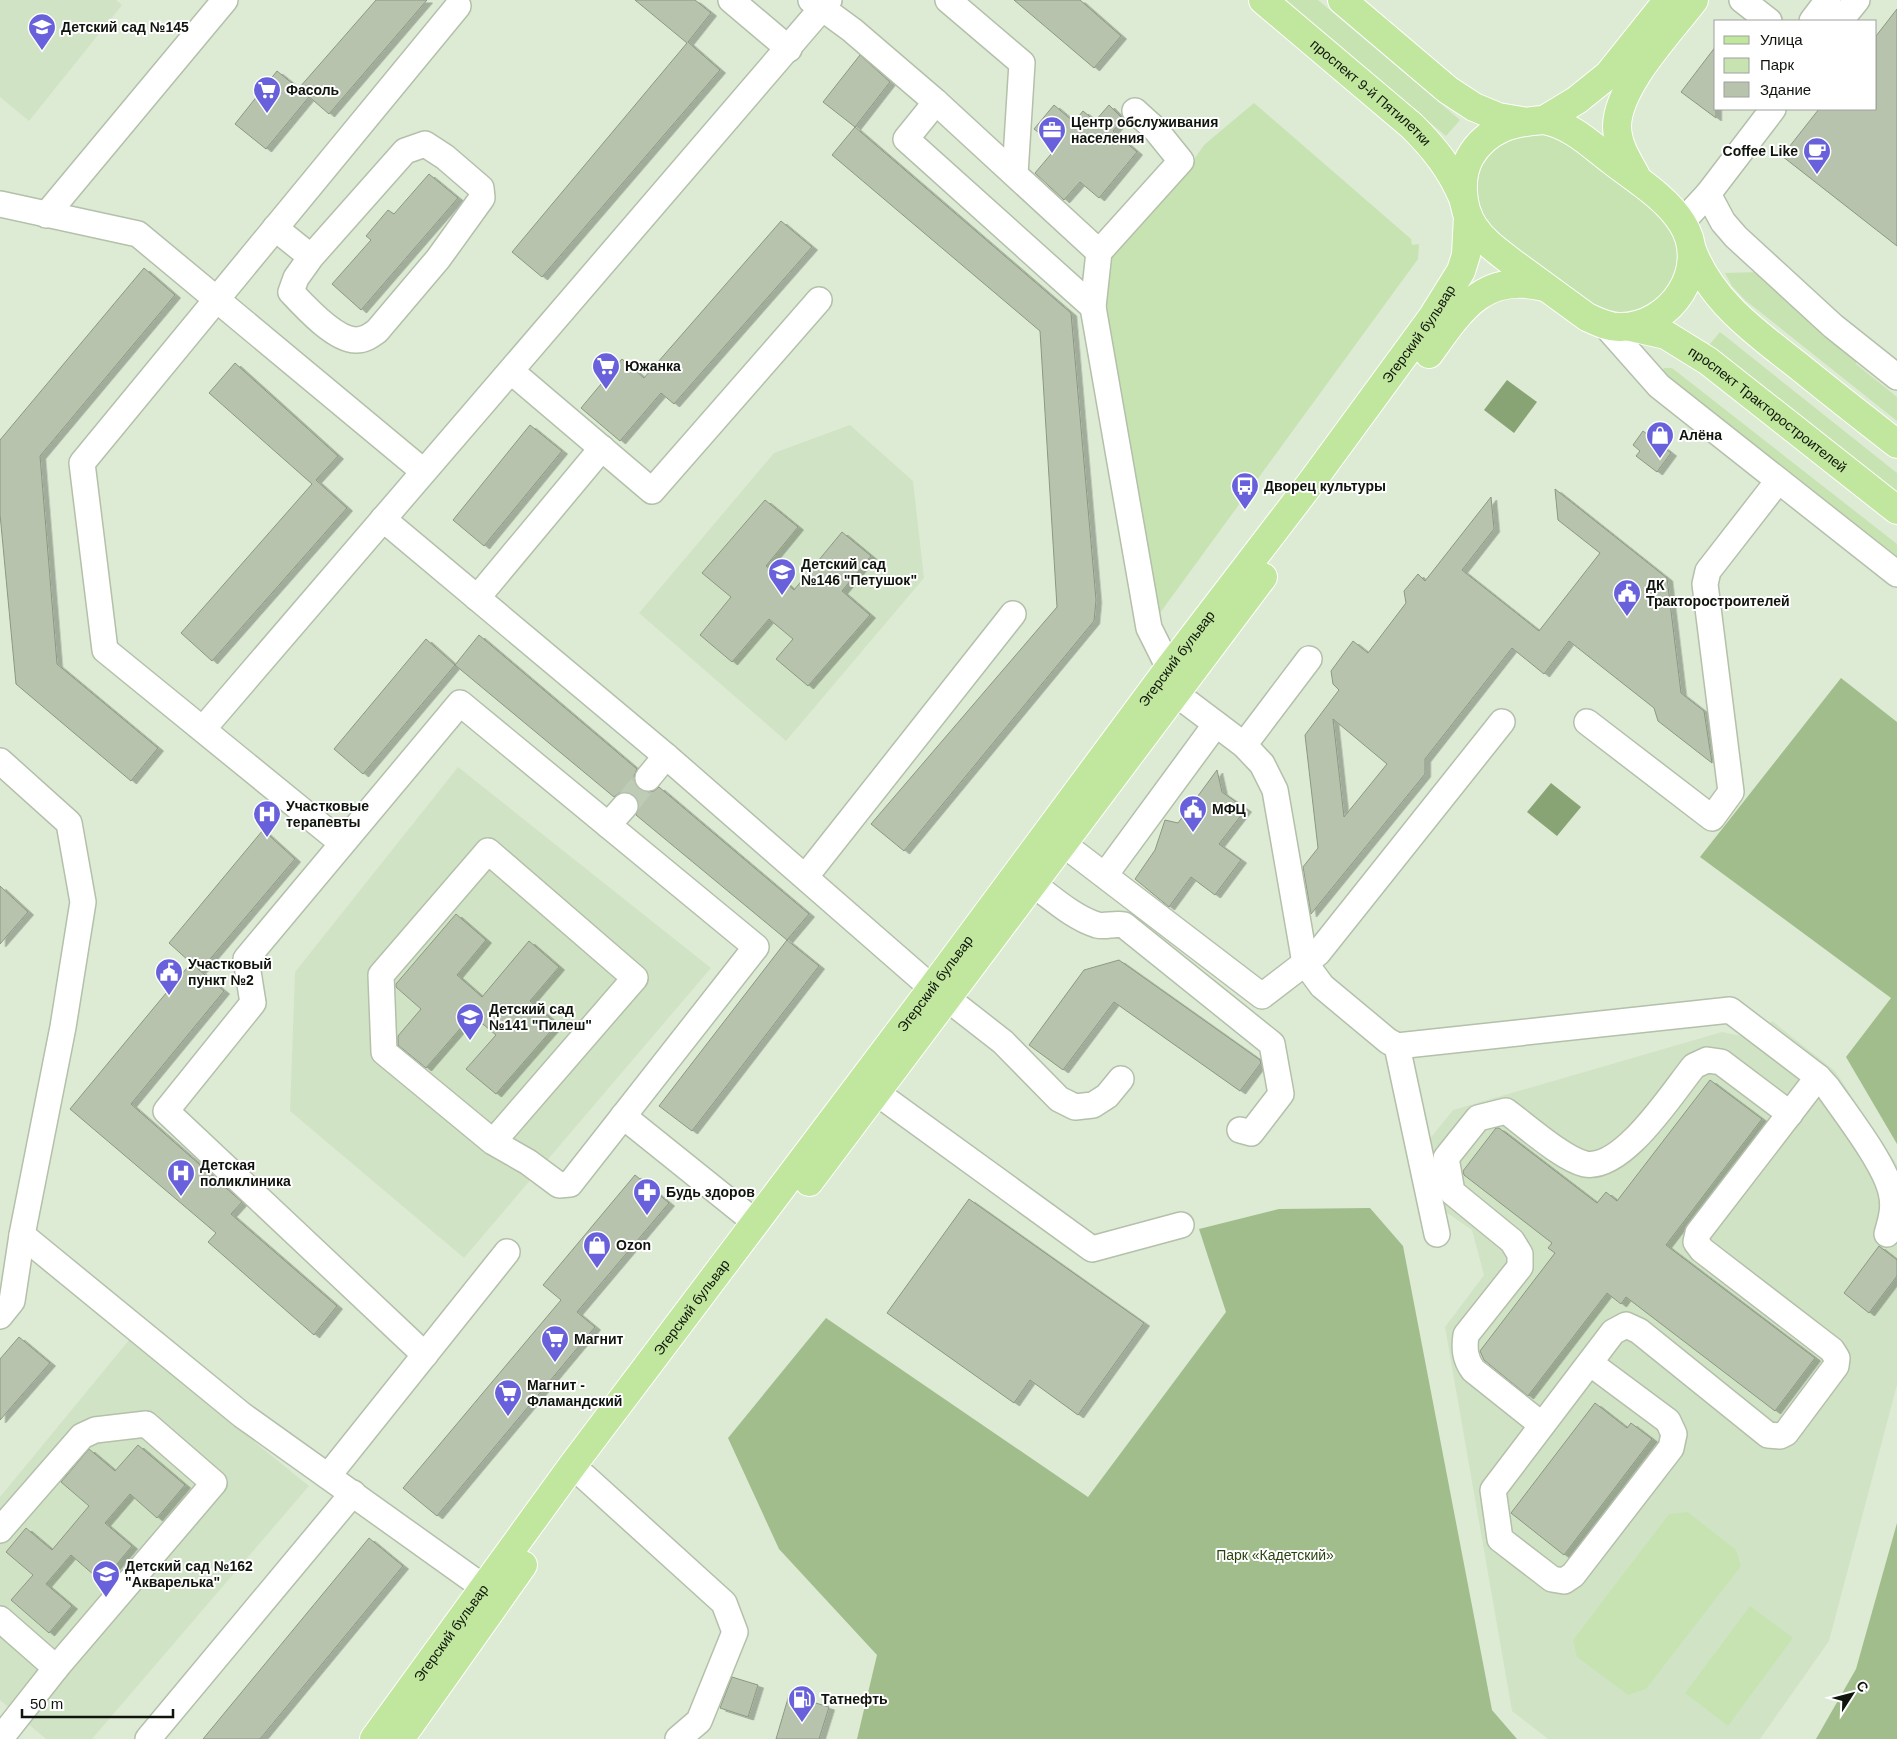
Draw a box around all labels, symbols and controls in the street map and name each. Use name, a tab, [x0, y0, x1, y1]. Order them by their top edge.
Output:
school or university icon: Детский сад №145	[27, 12, 57, 51]
place label: Детский сад №145	[61, 19, 189, 35]
legend	[1714, 20, 1877, 110]
text: Улица	[1760, 31, 1803, 48]
street label: проспект 9-й Пятилетки	[1307, 36, 1434, 149]
text: Парк	[1760, 56, 1794, 73]
supermarket icon: Фасоль	[252, 75, 282, 114]
text: Здание	[1760, 81, 1811, 98]
place label: Фасоль	[286, 82, 340, 98]
place label: Центр обслуживания населения	[1071, 114, 1218, 146]
office icon: Центр обслуживания населения	[1037, 115, 1067, 154]
cafe icon: Coffee Like	[1802, 136, 1832, 175]
place label: Coffee Like	[1723, 143, 1798, 159]
street label: Эгерский бульвар	[1379, 282, 1458, 386]
street label: проспект Тракторостроителей	[1686, 343, 1850, 475]
supermarket icon: Южанка	[591, 351, 621, 390]
place label: Южанка	[625, 358, 681, 374]
shop icon: Алёна	[1645, 420, 1675, 459]
place label: Алёна	[1679, 427, 1722, 443]
bus stop icon: Дворец культуры	[1230, 471, 1260, 510]
place label: Дворец культуры	[1264, 478, 1386, 494]
place label: Детский сад №146 "Петушок"	[801, 556, 917, 588]
school or university icon: Детский сад №146 "Петушок"	[767, 557, 797, 596]
place label: ДК Тракторостроителей	[1646, 577, 1790, 609]
public building icon: ДК Тракторостроителей	[1612, 578, 1642, 617]
street label: Эгерский бульвар	[1135, 607, 1218, 710]
public building icon: МФЦ	[1178, 794, 1208, 833]
place label: Участковые терапевты	[286, 798, 369, 830]
hospital icon: Участковые терапевты	[252, 799, 282, 838]
place label: МФЦ	[1212, 801, 1247, 817]
street label: Эгерский бульвар	[894, 932, 976, 1035]
place label: Участковый пункт №2	[188, 956, 272, 988]
public building icon: Участковый пункт №2	[154, 957, 184, 996]
place label: Детский сад №141 "Пилеш"	[489, 1001, 592, 1033]
school or university icon: Детский сад №141 "Пилеш"	[455, 1002, 485, 1041]
place label: Детская поликлиника	[200, 1157, 291, 1189]
hospital icon: Детская поликлиника	[166, 1158, 196, 1197]
pharmacy icon: Будь здоров	[632, 1177, 662, 1216]
place label: Будь здоров	[666, 1184, 755, 1200]
shop icon: Ozon	[582, 1230, 612, 1269]
place label: Ozon	[616, 1237, 651, 1253]
street label: Эгерский бульвар	[650, 1256, 733, 1358]
supermarket icon: Магнит	[540, 1324, 570, 1363]
place label: Магнит	[574, 1331, 624, 1347]
place label: Магнит - Фламандский	[527, 1377, 622, 1409]
supermarket icon: Магнит - Фламандский	[493, 1378, 523, 1417]
park label: Парк «Кадетский»	[1216, 1547, 1334, 1563]
place label: Детский сад №162 "Акварелька"	[125, 1558, 253, 1590]
school or university icon: Детский сад №162 "Акварелька"	[91, 1559, 121, 1598]
street label: Эгерский бульвар	[410, 1581, 492, 1685]
north arrow	[1827, 1669, 1877, 1719]
text: С	[1853, 1678, 1872, 1695]
fuel station icon: Татнефть	[787, 1684, 817, 1723]
scale bar	[22, 1686, 174, 1718]
place label: Татнефть	[821, 1691, 888, 1707]
text: 50 m	[30, 1695, 63, 1712]

